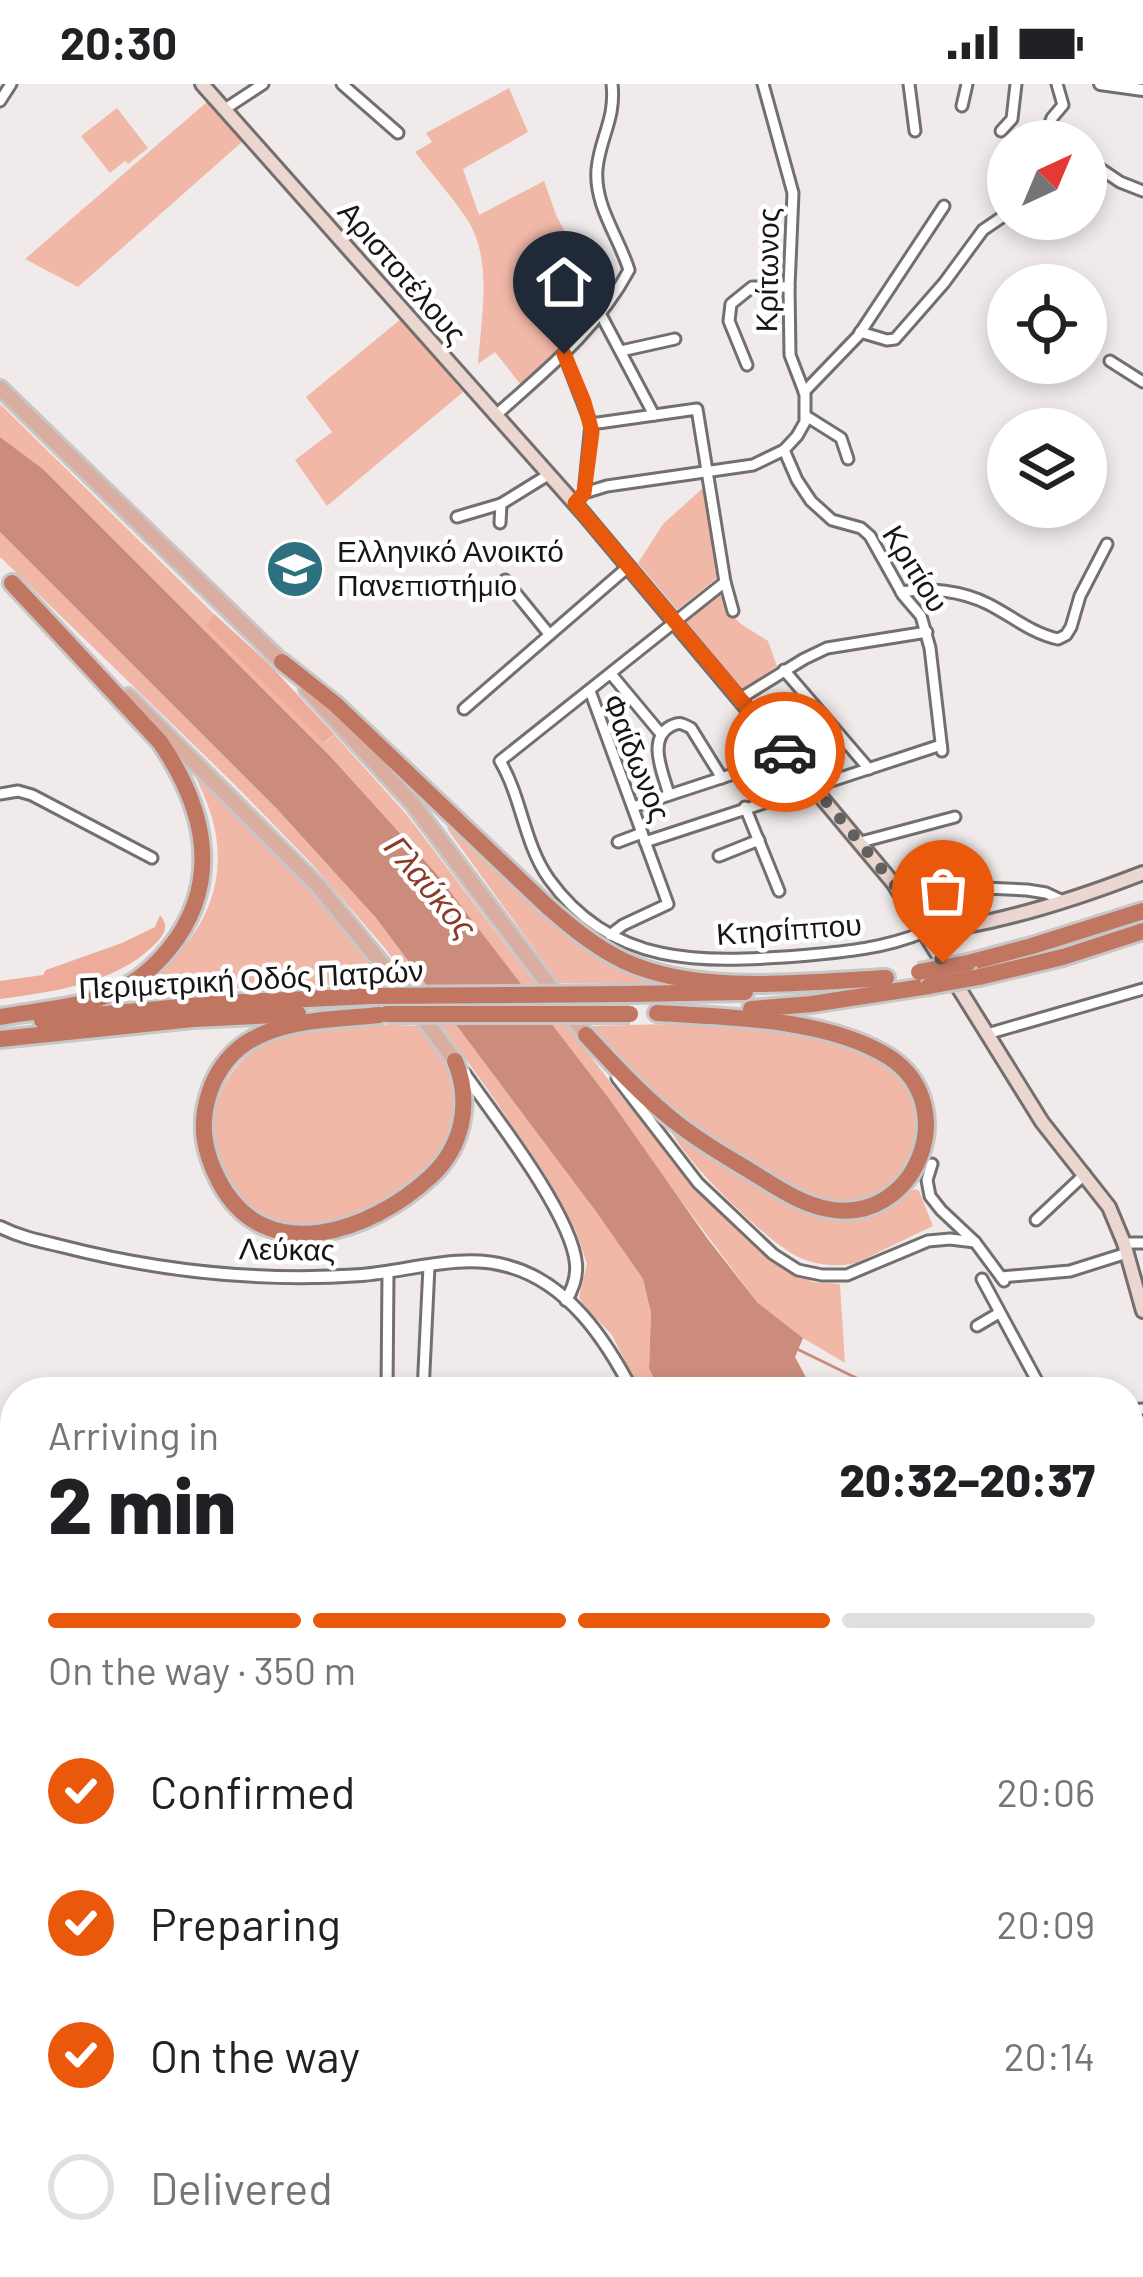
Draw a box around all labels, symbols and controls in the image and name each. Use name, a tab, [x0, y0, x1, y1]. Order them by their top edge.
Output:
text: 20:30	[60, 15, 177, 69]
north arrow	[987, 120, 1107, 240]
map controls	[987, 120, 1107, 528]
street label: Αριστοτέλους	[332, 193, 475, 350]
street label: Κρίτωνος	[747, 207, 785, 333]
pin	[513, 231, 615, 354]
icon: home	[531, 249, 597, 315]
button: locate	[987, 264, 1107, 384]
button: layers	[987, 408, 1107, 528]
street label: Κριτίου	[876, 518, 957, 618]
place label: Ελληνικό Ανοικτό Πανεπιστήμιο	[337, 532, 564, 602]
school or university icon: Ελληνικό Ανοικτό Πανεπιστήμιο	[264, 538, 326, 600]
street label: Φαίδωνος	[596, 688, 680, 826]
courier	[725, 692, 845, 812]
icon: car	[752, 719, 818, 785]
water label: Γλαύκος	[377, 827, 486, 946]
pin	[892, 840, 994, 963]
icon: bag	[910, 858, 976, 924]
street label: Κτησίππου	[715, 905, 863, 951]
street label: Περιμετρική Οδός Πατρών	[78, 951, 424, 1005]
street label: Λεύκας	[239, 1229, 335, 1267]
text: Arriving in	[48, 1411, 219, 1458]
text: 20:32–20:37	[839, 1452, 1095, 1506]
text: 2 min	[48, 1456, 236, 1550]
text: On the way · 350 m	[48, 1646, 356, 1693]
icon: check	[48, 1758, 114, 1824]
text: Confirmed	[150, 1764, 355, 1818]
text: 20:06	[997, 1768, 1095, 1815]
icon: check	[48, 1890, 114, 1956]
text: Preparing	[150, 1896, 341, 1950]
text: 20:09	[996, 1900, 1095, 1947]
icon: check	[48, 2022, 114, 2088]
text: On the way	[150, 2028, 360, 2082]
text: 20:14	[1004, 2032, 1095, 2079]
text: Delivered	[150, 2160, 333, 2214]

